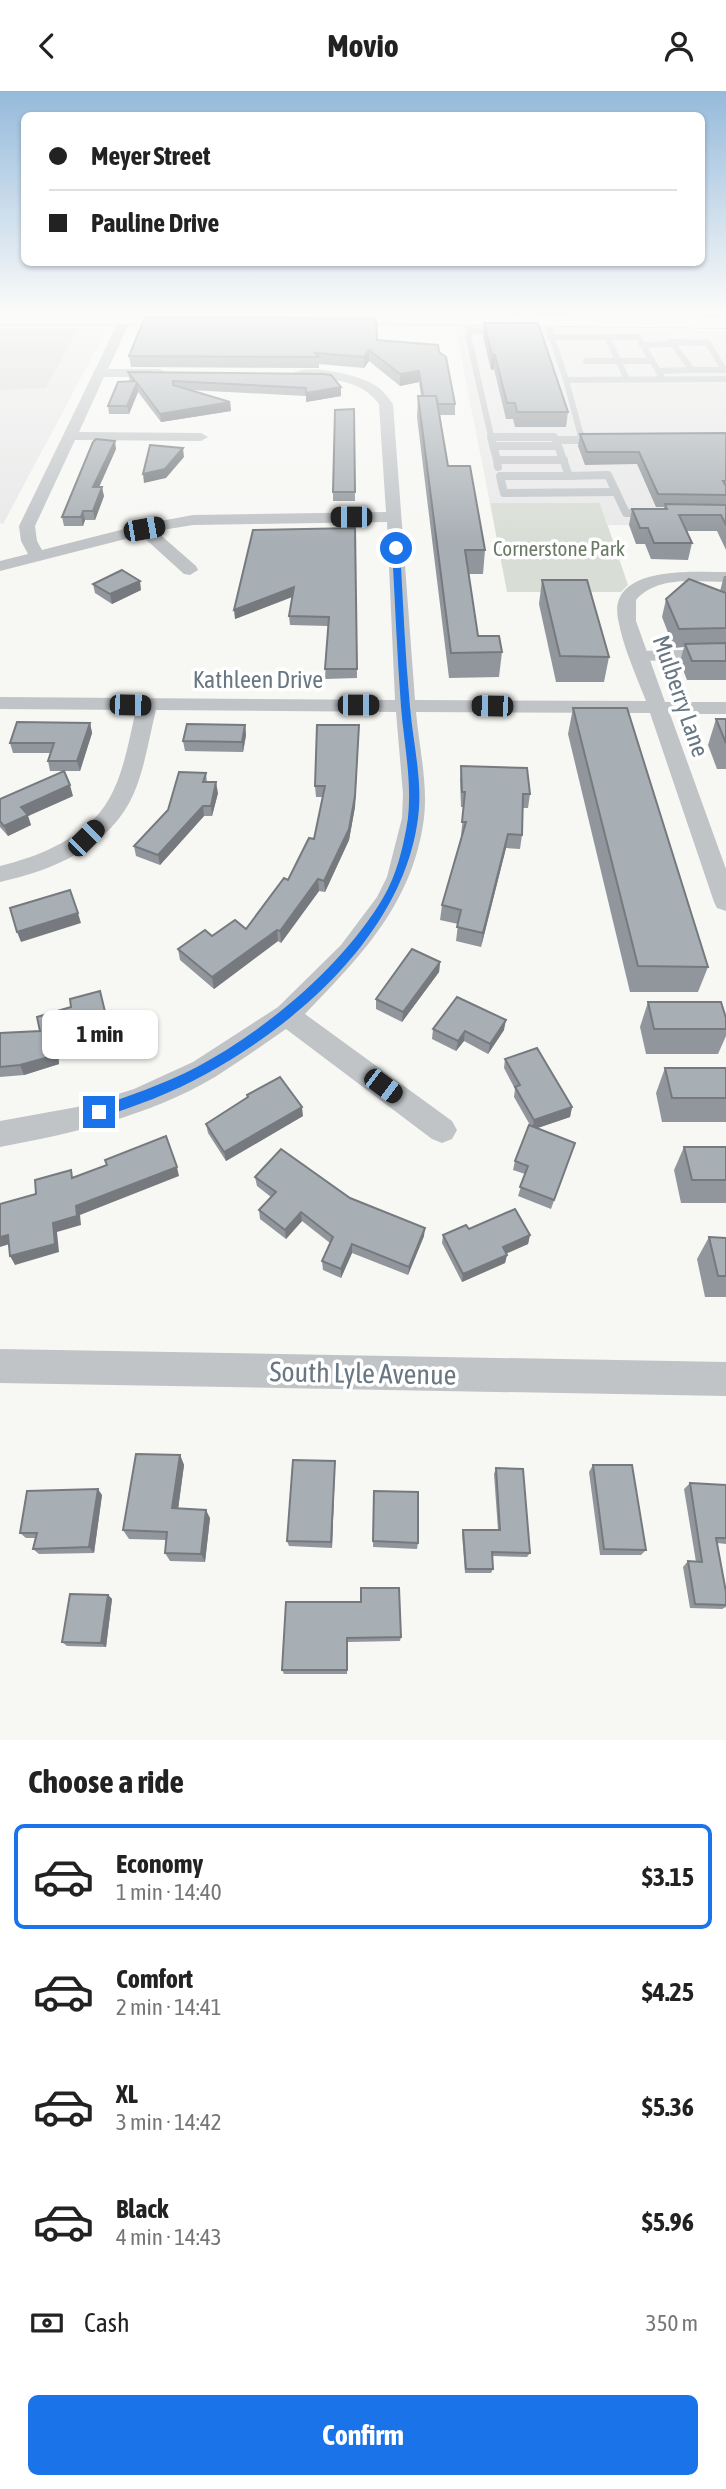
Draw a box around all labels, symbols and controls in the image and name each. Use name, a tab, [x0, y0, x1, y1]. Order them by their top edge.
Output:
icon: back	[28, 27, 66, 65]
text: Movio	[327, 27, 399, 64]
icon: person	[660, 27, 698, 65]
text: Meyer Street	[91, 141, 211, 171]
text: Pauline Drive	[91, 208, 219, 238]
car	[331, 507, 373, 528]
car	[122, 515, 167, 543]
route start	[380, 532, 412, 564]
park label: Cornerstone Park	[493, 536, 625, 560]
street label: Mulberry Lane	[648, 632, 714, 760]
street label: Kathleen Drive	[193, 666, 323, 693]
car	[109, 694, 152, 716]
car	[338, 695, 380, 716]
car	[471, 695, 514, 717]
car	[64, 816, 109, 860]
callout: 1 min	[41, 1011, 157, 1059]
text: 1 min	[77, 1021, 123, 1047]
car	[360, 1065, 407, 1107]
route end	[83, 1096, 115, 1128]
street label: South Lyle Avenue	[269, 1355, 457, 1391]
text: Choose a ride	[28, 1763, 184, 1800]
icon: car	[32, 1845, 95, 1908]
text: Economy	[116, 1849, 203, 1879]
text: $3.15	[642, 1862, 694, 1892]
text: 1 min · 14:40	[116, 1879, 222, 1905]
icon: car	[32, 1960, 95, 2023]
text: Comfort	[116, 1964, 193, 1994]
text: $4.25	[642, 1977, 694, 2007]
text: 2 min · 14:41	[116, 1994, 222, 2020]
icon: car	[32, 2075, 95, 2138]
text: XL	[116, 2079, 138, 2109]
text: $5.36	[642, 2092, 694, 2122]
text: 3 min · 14:42	[116, 2109, 222, 2135]
icon: car	[32, 2190, 95, 2253]
text: Black	[116, 2194, 168, 2224]
text: $5.96	[642, 2207, 694, 2237]
text: 4 min · 14:43	[116, 2224, 222, 2250]
icon: cash	[28, 2304, 66, 2342]
text: Cash	[84, 2308, 130, 2338]
text: 350 m	[646, 2310, 698, 2336]
button: Confirm	[28, 2395, 698, 2475]

